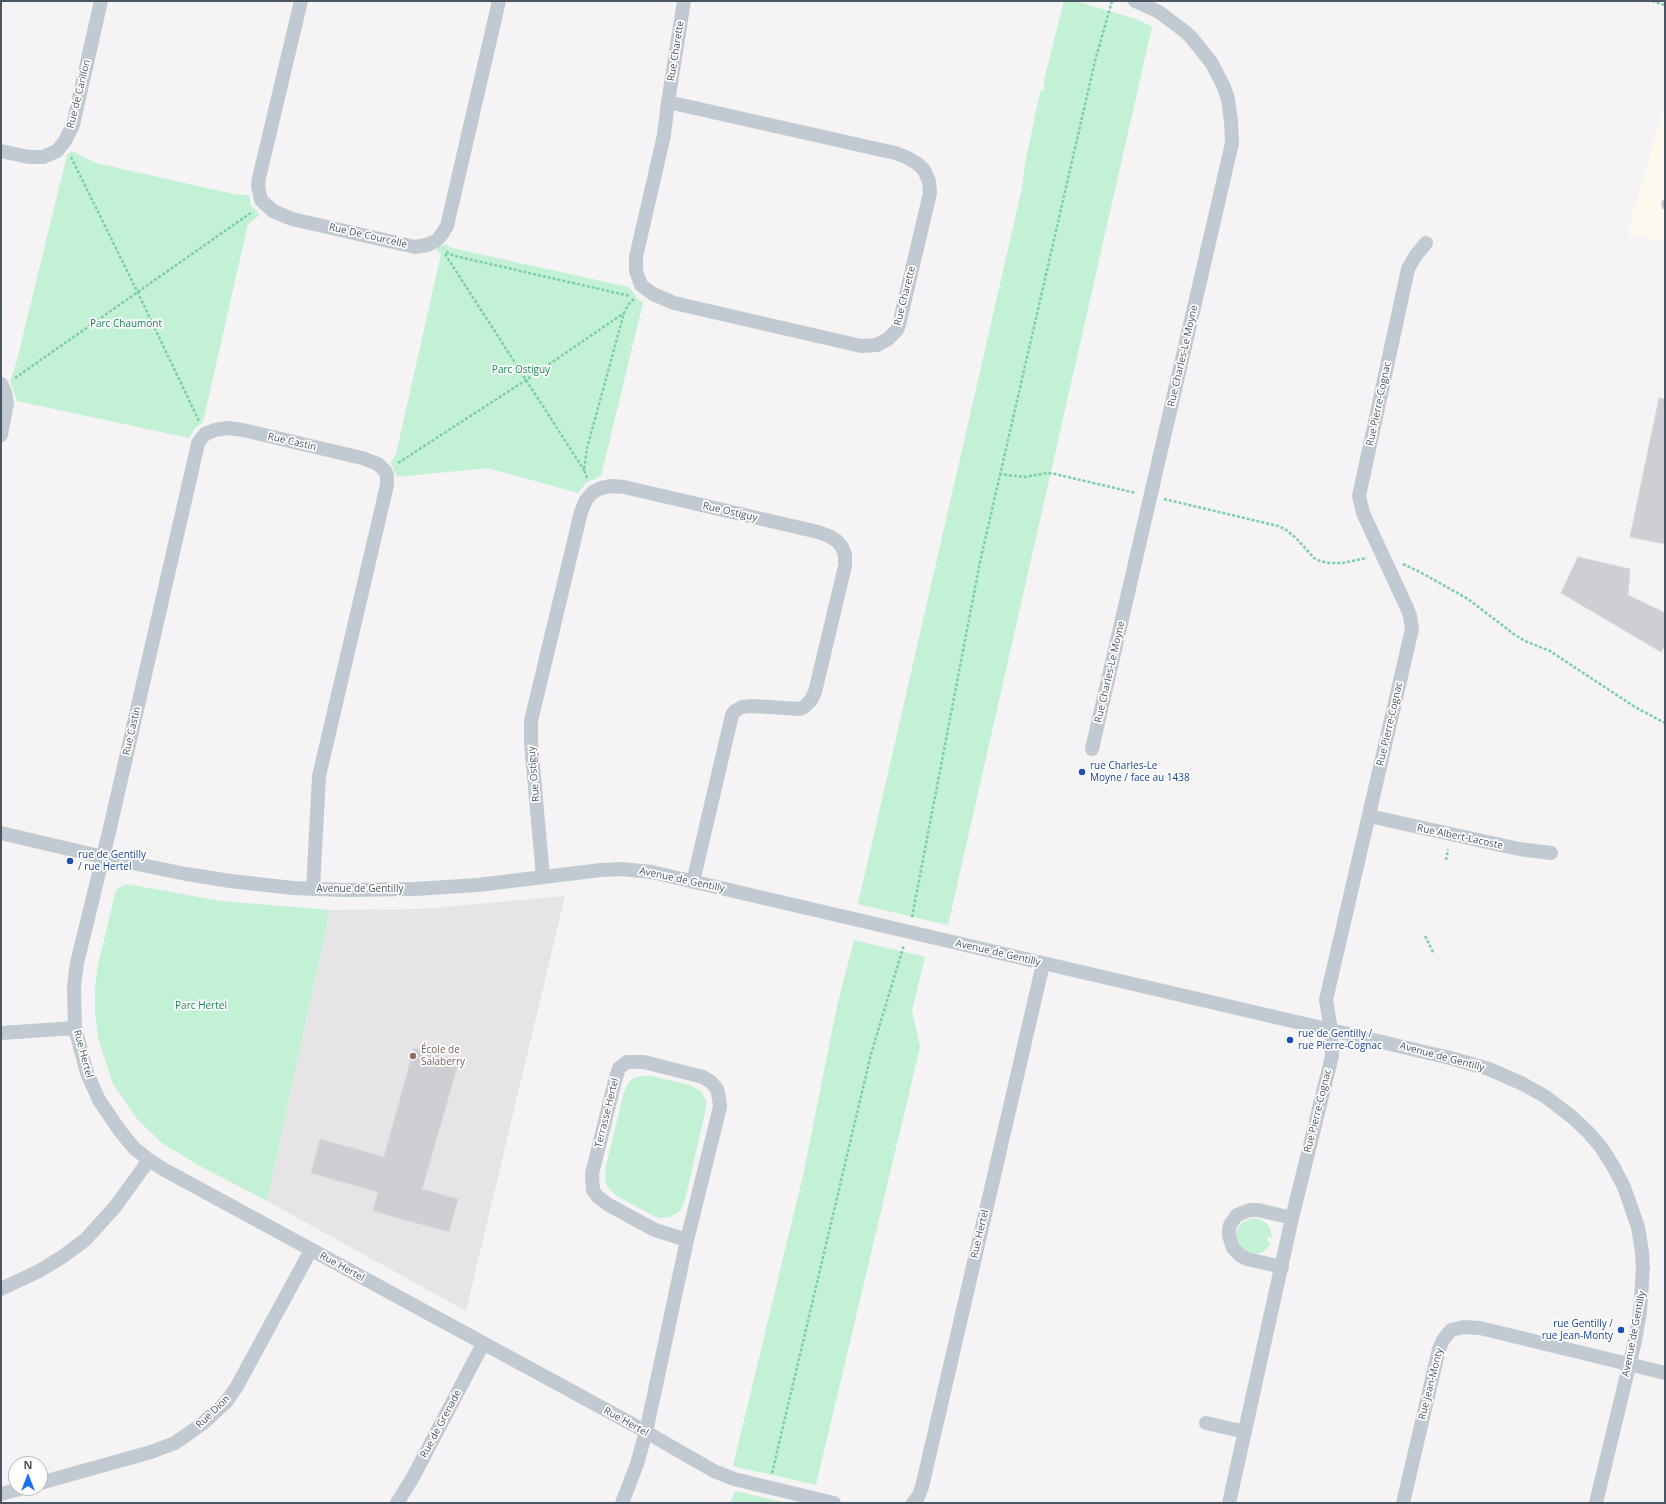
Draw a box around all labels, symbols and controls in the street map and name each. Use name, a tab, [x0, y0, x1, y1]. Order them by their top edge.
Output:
street label: Rue Charette	[665, 20, 687, 82]
street label: Rue de Carillon	[65, 58, 93, 130]
street label: Rue De Courcelle	[328, 221, 408, 251]
street label: Rue Charette	[892, 265, 918, 327]
street label: Rue Charles-Le Moyne	[1165, 304, 1201, 408]
park label: Parc Chaumont	[90, 318, 162, 330]
street label: Rue Pierre-Cognac	[1364, 361, 1394, 447]
park label: Parc Ostiguy	[492, 364, 550, 376]
street label: Rue Castin	[267, 431, 317, 453]
street label: Rue Ostiguy	[702, 500, 758, 524]
street label: Rue Charles-Le Moyne	[1092, 620, 1128, 724]
street label: Rue Pierre-Cognac	[1374, 681, 1406, 767]
street label: Rue Castin	[121, 706, 143, 756]
street label: Rue Ostiguy	[526, 746, 542, 802]
place label: rue Charles-Le Moyne / face au 1438	[1090, 760, 1190, 784]
marker: rue Charles-Le Moyne / face au 1438	[1077, 767, 1087, 777]
street label: Rue Albert-Lacoste	[1416, 822, 1504, 852]
place label: rue de Gentilly / rue Hertel	[78, 849, 146, 872]
marker: rue de Gentilly / rue Hertel	[65, 856, 75, 866]
street label: Avenue de Gentilly	[638, 865, 726, 895]
street label: Avenue de Gentilly	[317, 883, 403, 895]
street label: Avenue de Gentilly	[954, 937, 1042, 969]
park label: Parc Hertel	[175, 1000, 227, 1012]
place label: rue de Gentilly / rue Pierre-Cognac	[1298, 1028, 1382, 1052]
street label: Rue Hertel	[71, 1029, 95, 1079]
marker: rue de Gentilly / rue Pierre-Cognac	[1285, 1035, 1295, 1045]
street label: Avenue de Gentilly	[1398, 1040, 1486, 1074]
place label: École de Salaberry	[421, 1044, 465, 1068]
marker: École de Salaberry	[408, 1051, 418, 1061]
street label: Rue Pierre-Cognac	[1302, 1068, 1334, 1154]
street label: Terrasse Hertel	[593, 1077, 621, 1149]
street label: Rue Hertel	[969, 1209, 991, 1259]
street label: Rue Hertel	[318, 1250, 366, 1284]
street label: Avenue de Gentilly	[1620, 1290, 1648, 1378]
place label: rue Gentilly / rue Jean-Monty	[1542, 1318, 1613, 1342]
marker: rue Gentilly / rue Jean-Monty	[1616, 1325, 1626, 1335]
street label: Rue Jean-Monty	[1416, 1347, 1446, 1421]
street label: Rue de Grenade	[418, 1388, 464, 1460]
street label: Rue Dion	[194, 1393, 232, 1431]
street label: Rue Hertel	[602, 1405, 650, 1439]
north arrow	[8, 1456, 48, 1496]
text: N	[24, 1457, 32, 1472]

